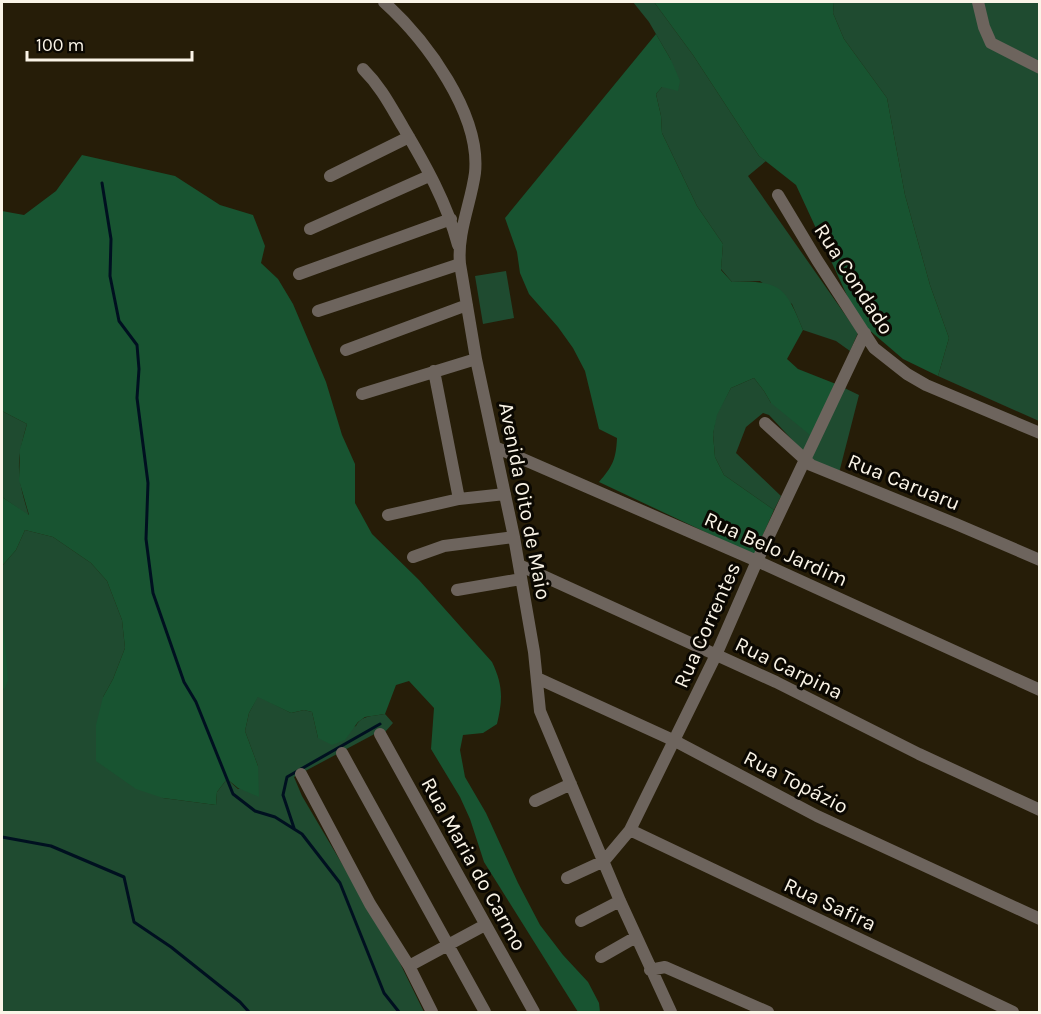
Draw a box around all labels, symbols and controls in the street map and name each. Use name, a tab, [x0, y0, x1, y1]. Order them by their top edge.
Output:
scale bar	[27, 24, 192, 62]
text: 100 m	[36, 34, 84, 56]
street label: Rua Condado	[809, 219, 899, 339]
street label: Avenida Oito de Maio	[494, 400, 556, 602]
street label: Rua Caruaru	[844, 449, 964, 515]
street label: Rua Belo Jardim	[701, 507, 851, 591]
street label: Rua Correntes	[669, 559, 745, 691]
street label: Rua Carpina	[731, 632, 847, 704]
street label: Rua Topázio	[740, 745, 852, 819]
street label: Rua Maria do Carmo	[416, 773, 532, 955]
street label: Rua Safira	[780, 872, 880, 936]

